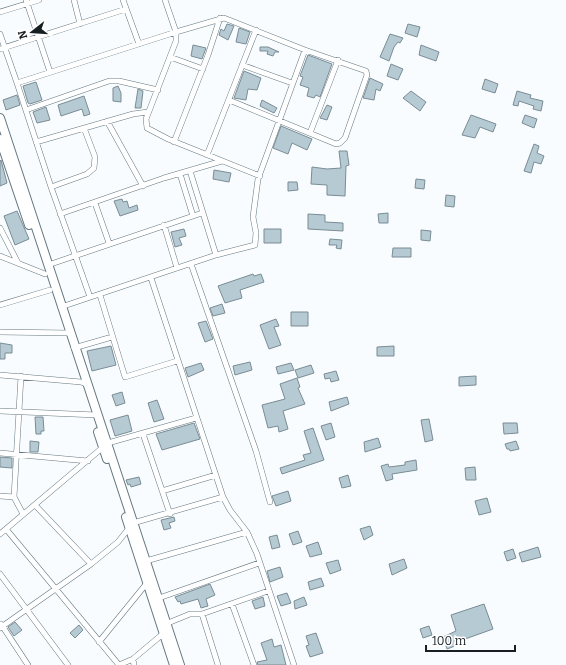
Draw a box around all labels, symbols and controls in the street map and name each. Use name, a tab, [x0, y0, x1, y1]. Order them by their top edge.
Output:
north arrow	[12, 12, 52, 52]
text: N	[15, 28, 30, 41]
scale bar	[426, 627, 515, 653]
text: 100 m	[432, 634, 467, 648]

